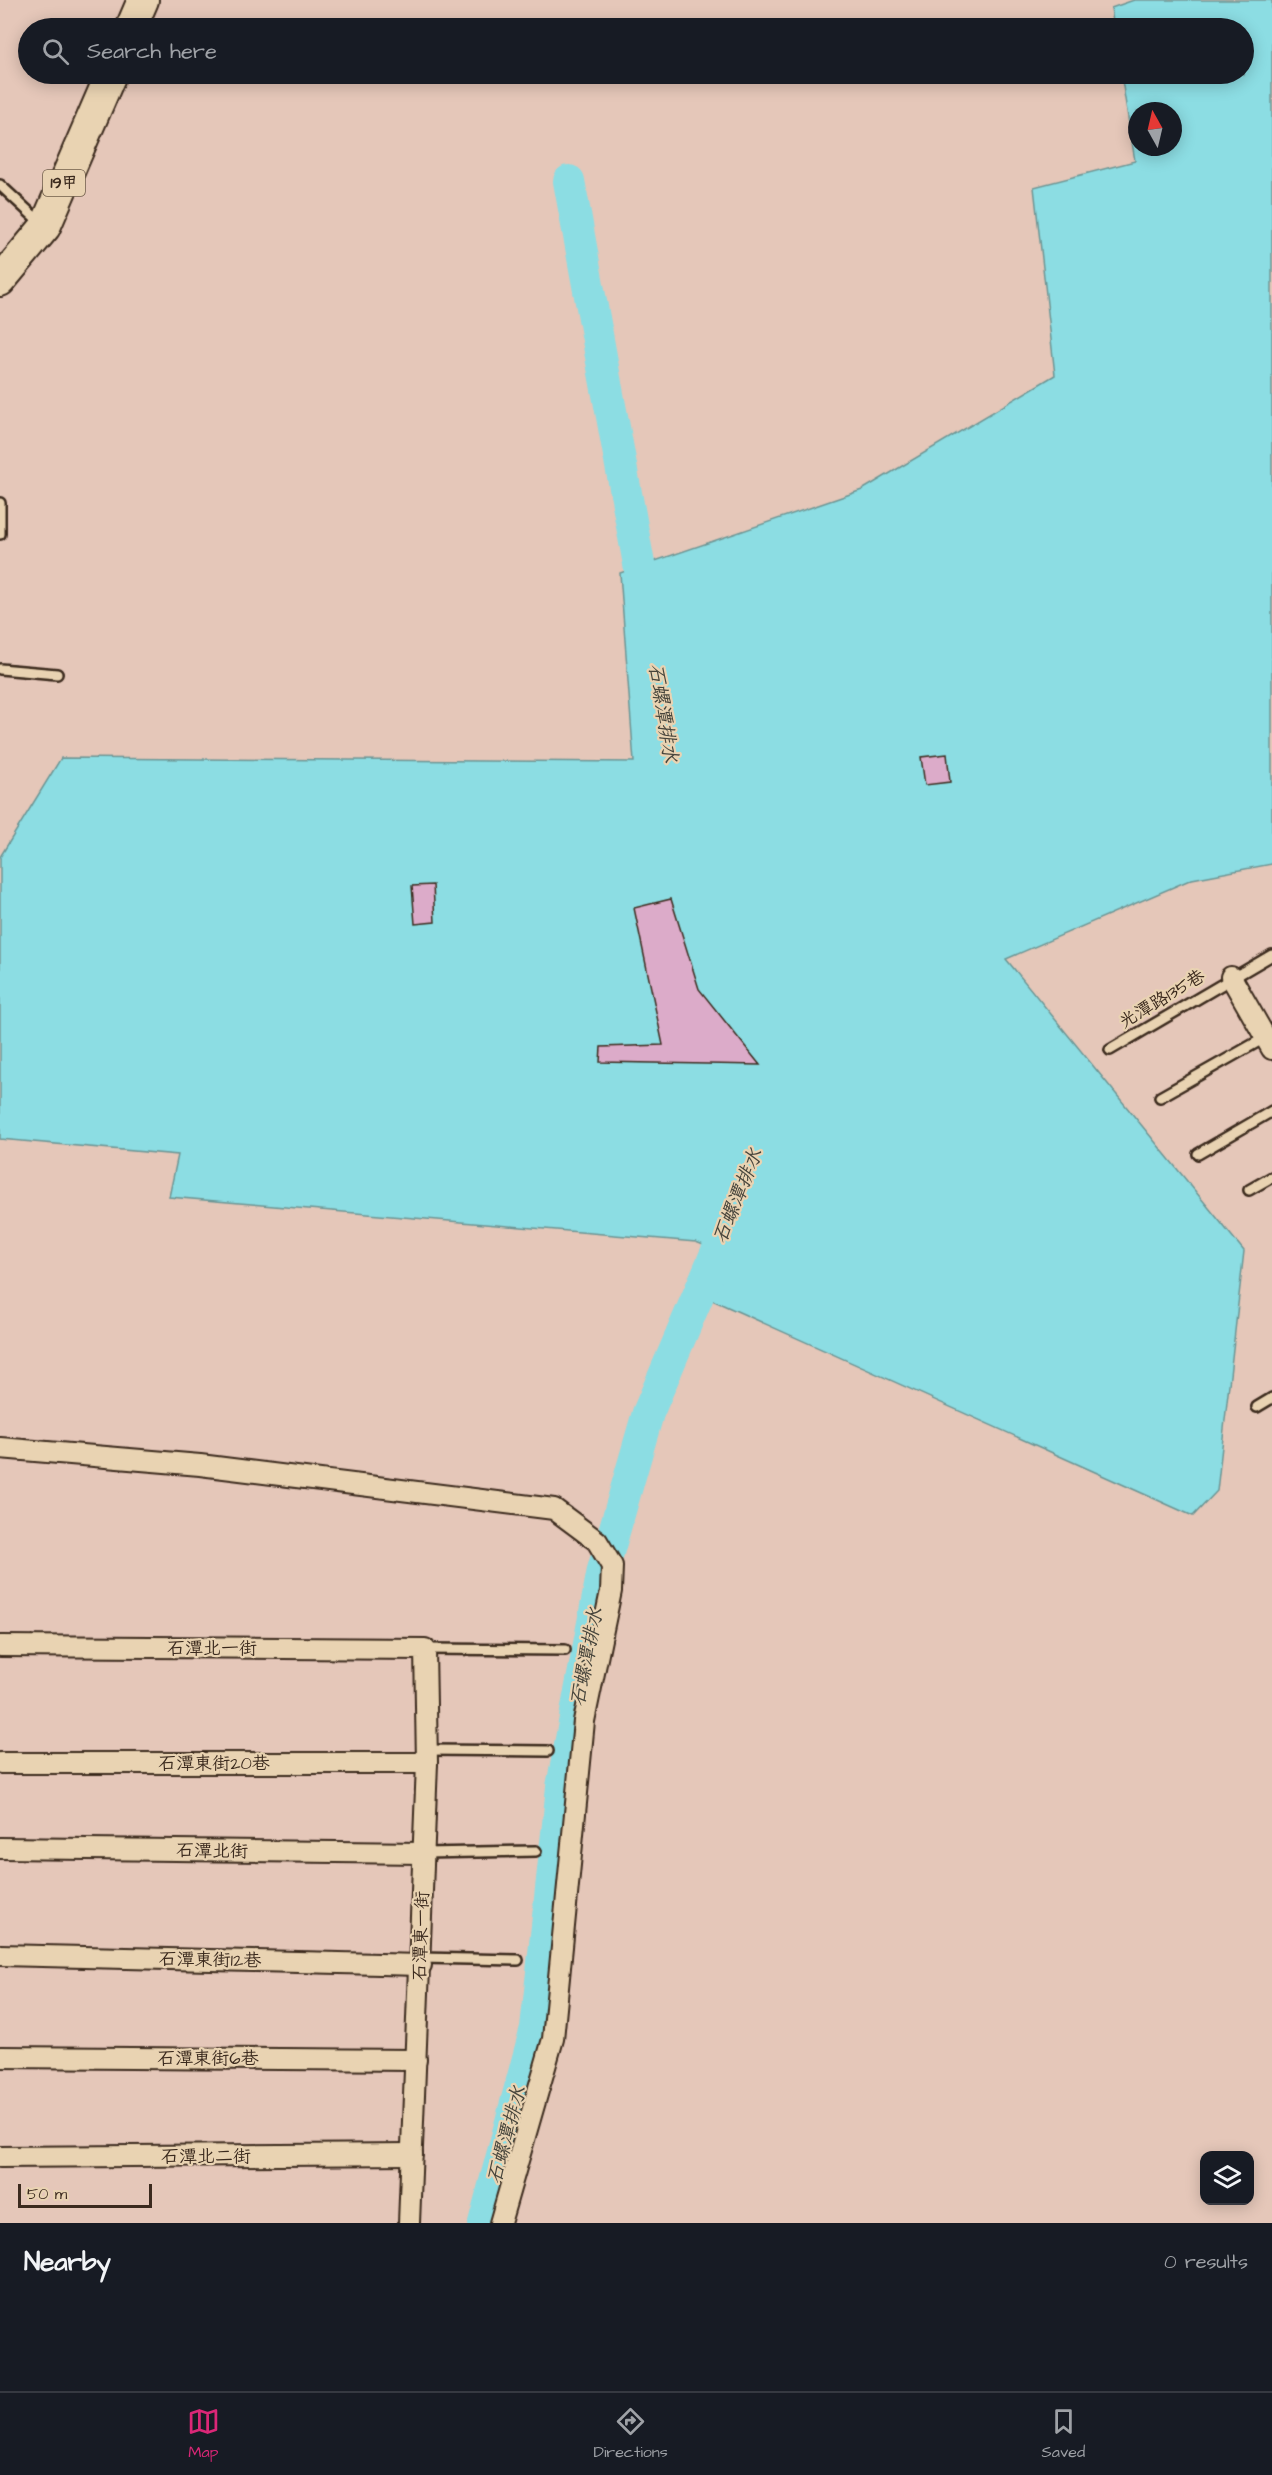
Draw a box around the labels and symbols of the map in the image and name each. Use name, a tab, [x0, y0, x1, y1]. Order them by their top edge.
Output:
north arrow	[1128, 102, 1182, 156]
road number: 19甲	[43, 170, 85, 196]
water label: 石螺潭排水	[641, 661, 685, 766]
street label: 光潭路135巷	[1114, 964, 1210, 1034]
water label: 石螺潭排水	[706, 1143, 770, 1248]
water label: 石螺潭排水	[564, 1604, 610, 1709]
street label: 石潭北一街	[167, 1636, 257, 1661]
street label: 石潭東街20巷	[158, 1751, 270, 1776]
street label: 石潭北街	[176, 1838, 248, 1864]
street label: 石潭東一街	[407, 1891, 435, 1981]
street label: 石潭東街12巷	[158, 1947, 262, 1973]
street label: 石潭東街6巷	[157, 2046, 259, 2071]
water label: 石螺潭排水	[481, 2082, 534, 2187]
street label: 石潭北二街	[161, 2144, 251, 2169]
scale bar	[18, 2181, 152, 2208]

